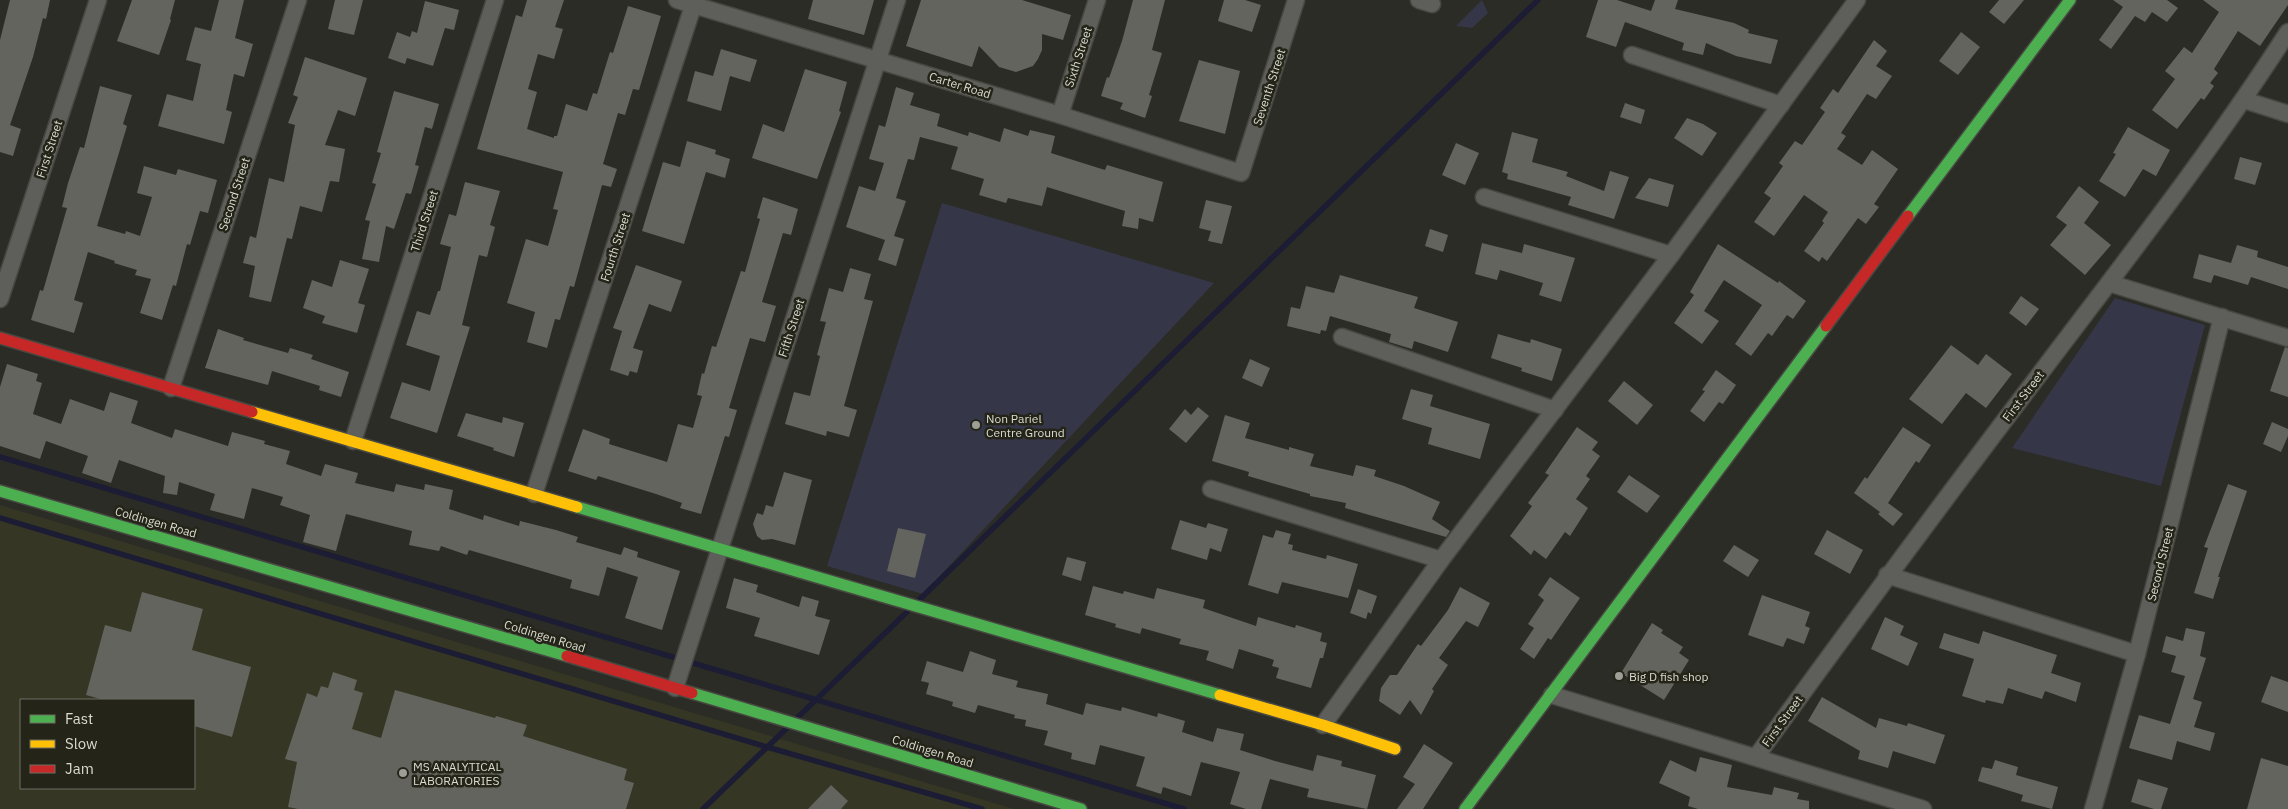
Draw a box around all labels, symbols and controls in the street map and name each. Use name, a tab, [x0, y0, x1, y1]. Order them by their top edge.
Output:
street label: Sixth Street	[1061, 25, 1095, 89]
street label: Seventh Street	[1250, 47, 1288, 127]
street label: Carter Road	[927, 68, 993, 102]
street label: First Street	[33, 118, 65, 180]
street label: Second Street	[215, 156, 253, 232]
street label: Third Street	[407, 188, 441, 254]
street label: Fourth Street	[597, 211, 633, 283]
street label: Fifth Street	[775, 297, 807, 359]
street label: First Street	[1999, 368, 2047, 424]
place label: Non Pariel Centre Ground	[986, 411, 1065, 440]
marker: Non Pariel Centre Ground	[970, 419, 982, 431]
street label: Coldingen Road	[113, 503, 199, 541]
street label: Second Street	[2144, 525, 2176, 603]
street label: Coldingen Road	[502, 617, 588, 655]
place label: Big D fish shop	[1629, 669, 1709, 684]
marker: Big D fish shop	[1613, 670, 1625, 682]
street label: First Street	[1758, 692, 1806, 750]
legend	[20, 699, 195, 789]
text: Fast	[65, 709, 93, 728]
street label: Coldingen Road	[890, 732, 976, 770]
text: Slow	[65, 734, 98, 753]
text: Jam	[65, 759, 94, 778]
place label: MS ANALYTICAL LABORATORIES	[413, 759, 501, 788]
marker: MS ANALYTICAL LABORATORIES	[397, 767, 409, 779]

